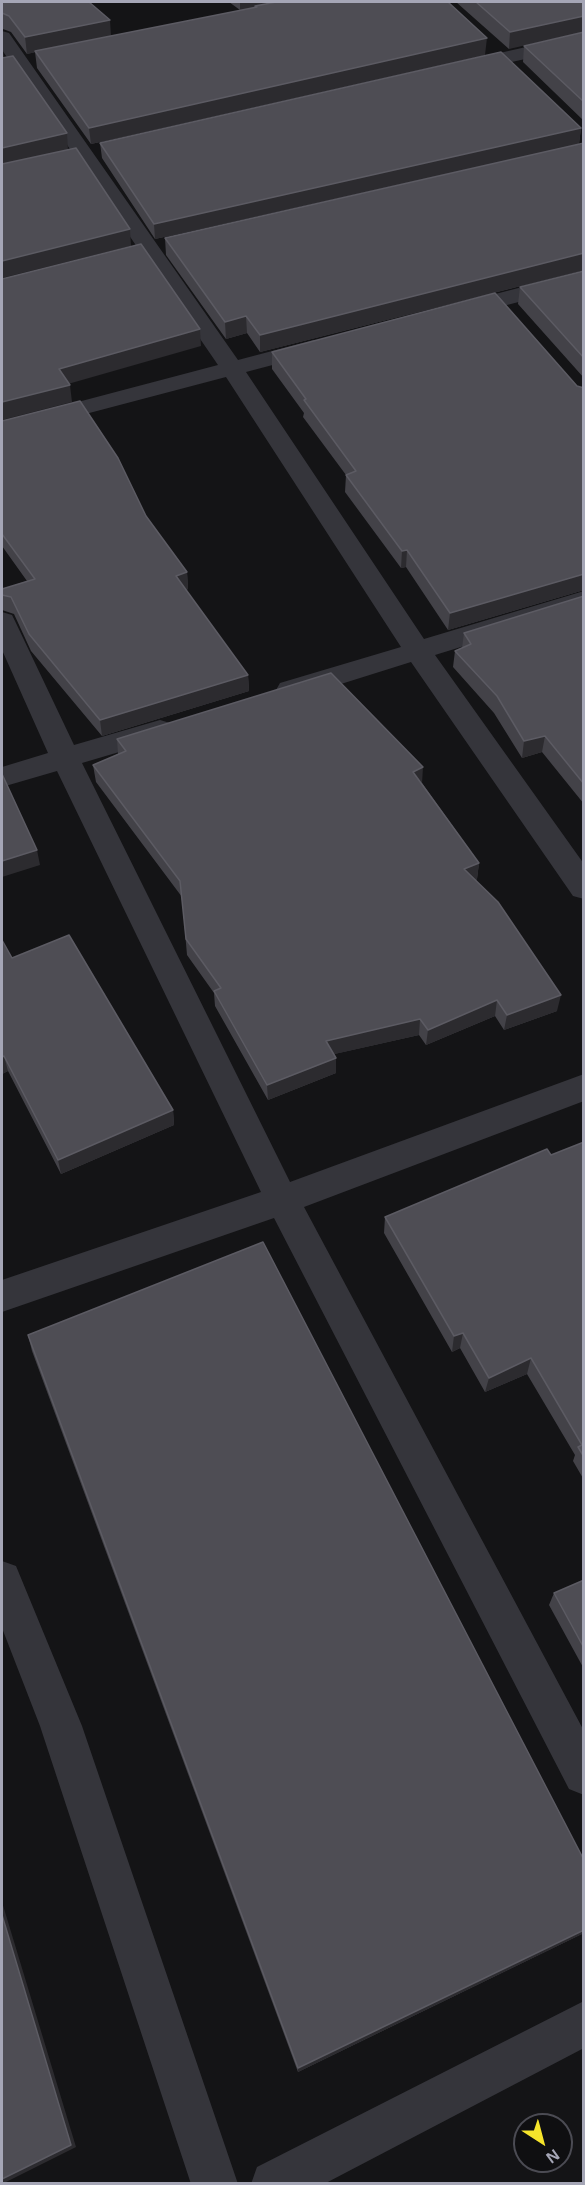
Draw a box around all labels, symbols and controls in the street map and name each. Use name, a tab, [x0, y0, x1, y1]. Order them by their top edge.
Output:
north arrow	[513, 2113, 573, 2173]
text: N	[543, 2146, 562, 2167]

